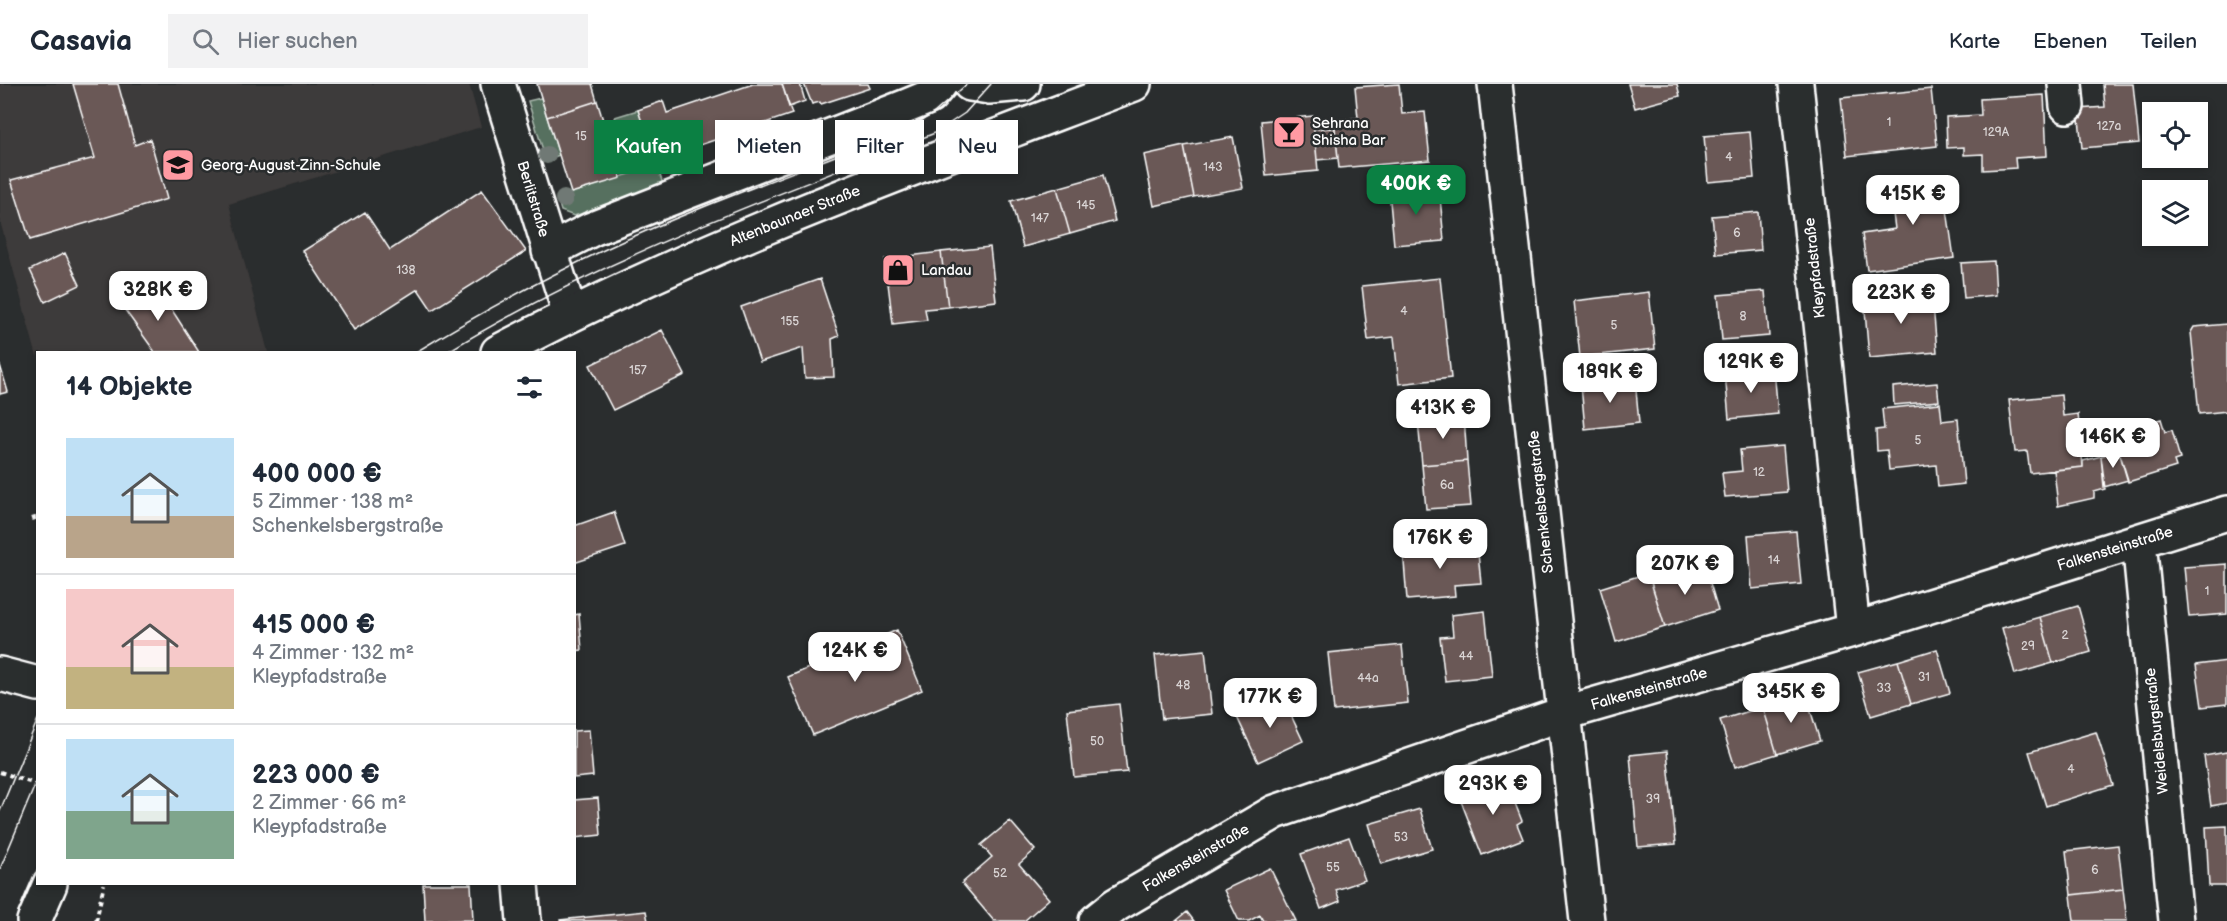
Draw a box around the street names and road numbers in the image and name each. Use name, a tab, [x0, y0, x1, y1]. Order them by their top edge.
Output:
street label: Berlitstraße	[512, 159, 554, 240]
street label: Altenbaunaer Straße	[727, 181, 863, 251]
street label: Kleypfadstraße	[1800, 217, 1830, 319]
street label: Schenkelsbergstraße	[1524, 430, 1558, 574]
street label: Falkensteinstraße	[2055, 522, 2175, 576]
street label: Falkensteinstraße	[1589, 663, 1709, 715]
street label: Weidelsburgstraße	[2141, 667, 2173, 795]
street label: Falkensteinstraße	[1139, 820, 1253, 896]

